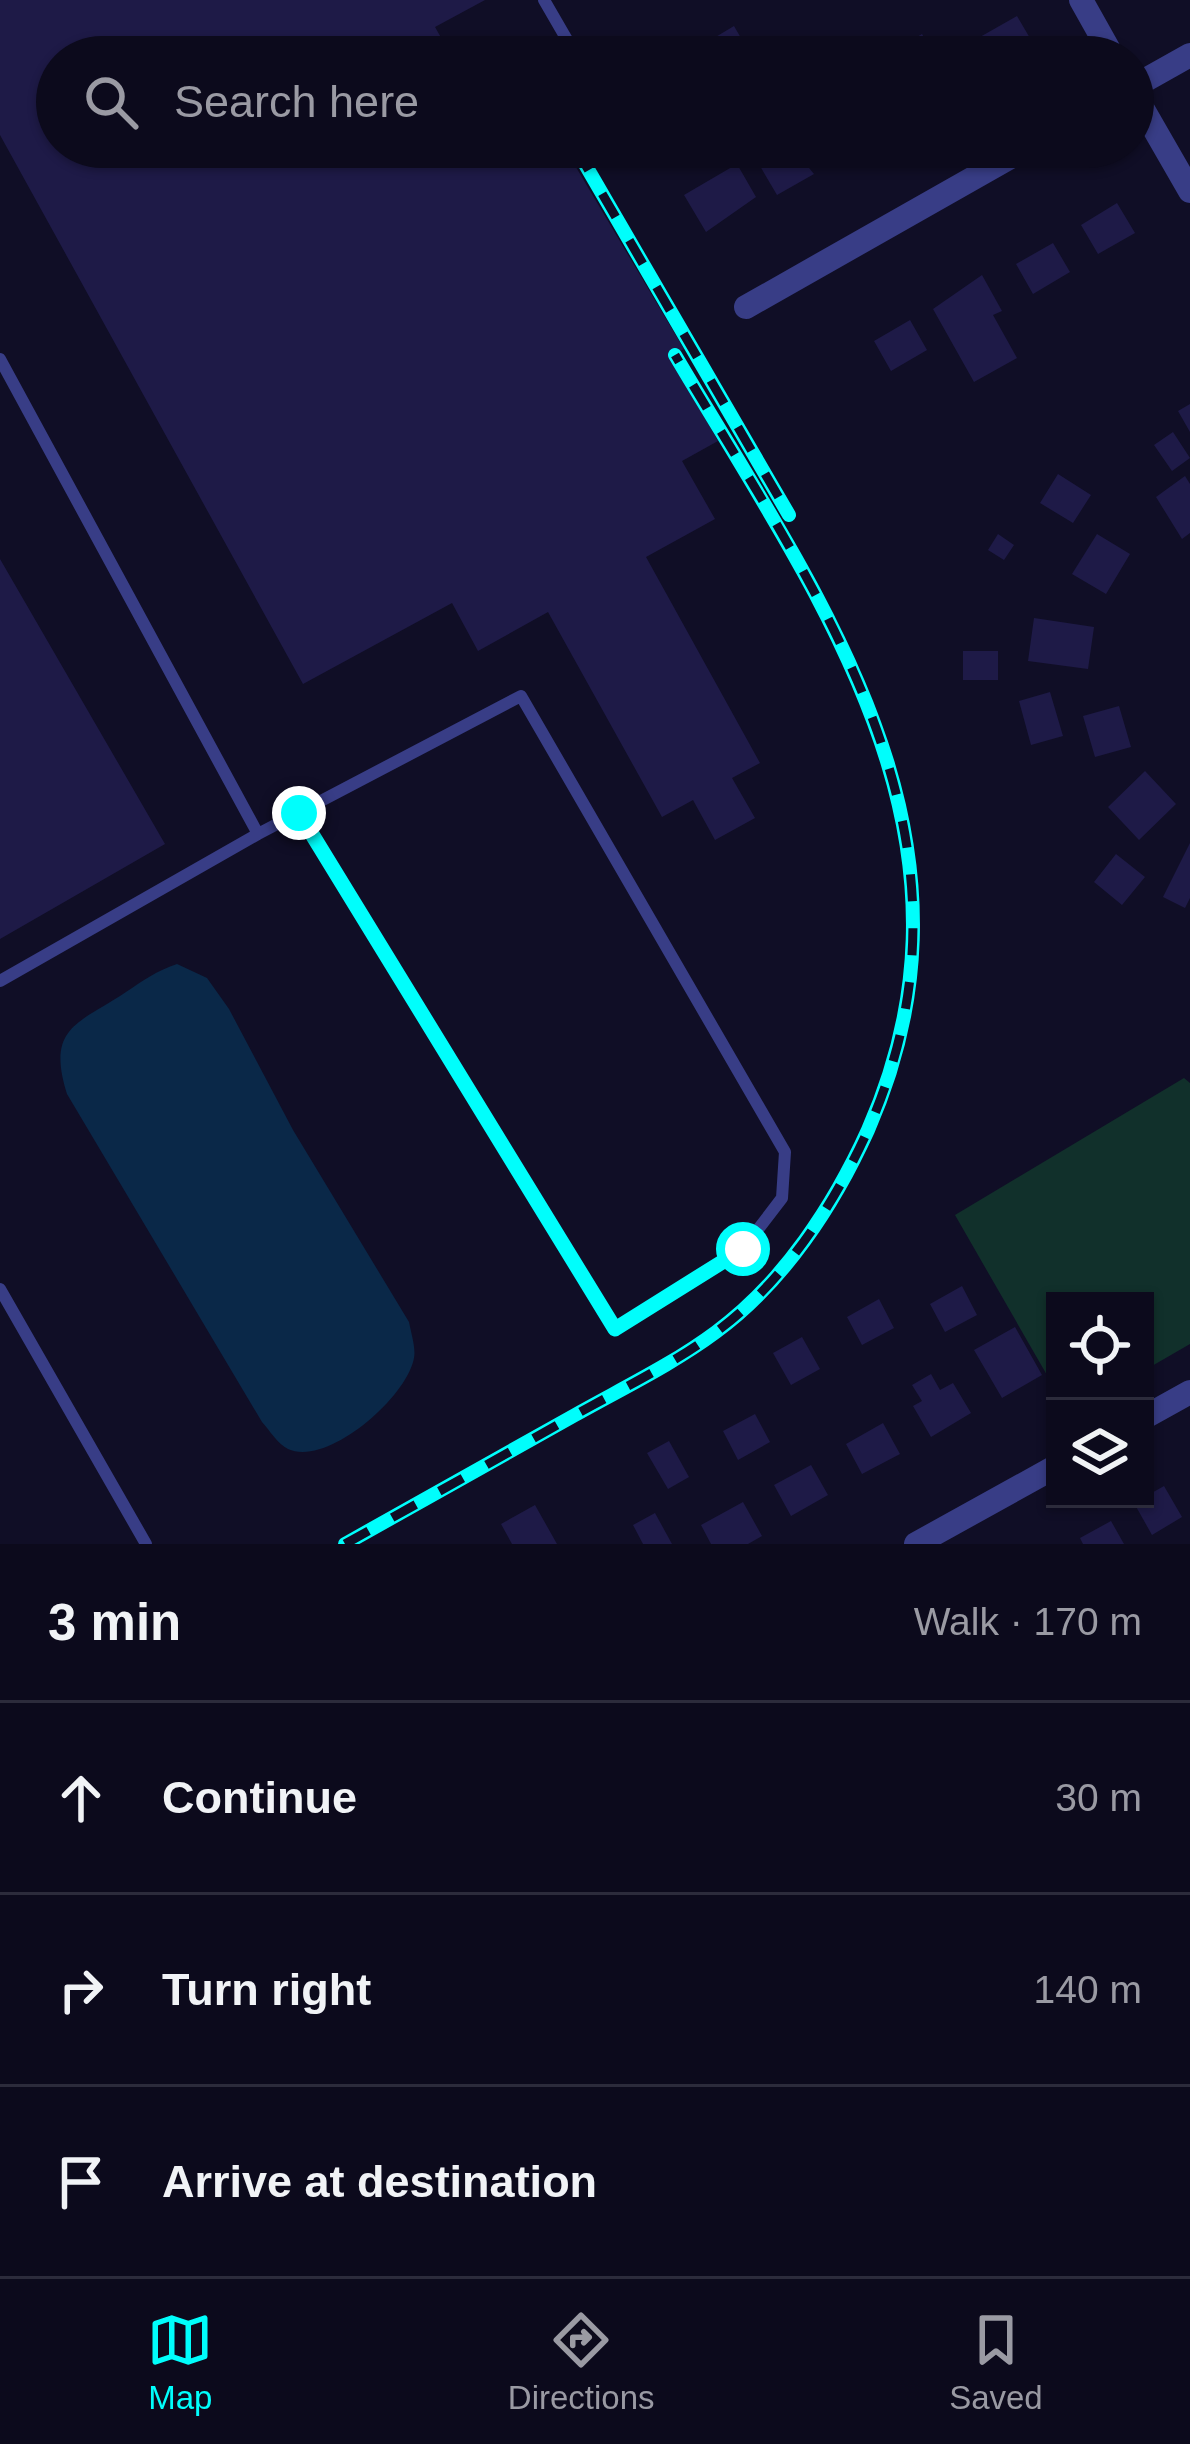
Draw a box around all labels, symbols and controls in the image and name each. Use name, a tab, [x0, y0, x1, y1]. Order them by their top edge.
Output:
search box	[36, 36, 1154, 168]
icon: search	[78, 69, 144, 135]
text: Search here	[174, 76, 419, 127]
route end	[272, 786, 326, 840]
route start	[716, 1222, 770, 1276]
map controls	[1046, 1292, 1154, 1508]
button: locate	[1046, 1292, 1154, 1400]
button: layers	[1046, 1400, 1154, 1508]
text: 3 min	[48, 1594, 181, 1651]
text: Walk · 170 m	[914, 1600, 1142, 1643]
icon: ahead	[48, 1765, 114, 1831]
text: Continue	[162, 1772, 357, 1823]
text: 30 m	[1055, 1776, 1142, 1819]
icon: right	[48, 1957, 114, 2023]
text: Turn right	[162, 1964, 371, 2015]
text: 140 m	[1034, 1968, 1142, 2011]
icon: arrive	[48, 2149, 114, 2215]
text: Arrive at destination	[162, 2156, 597, 2207]
tab: Map	[147, 2307, 213, 2417]
tab: Directions	[508, 2307, 655, 2417]
tab: Saved	[949, 2307, 1043, 2417]

